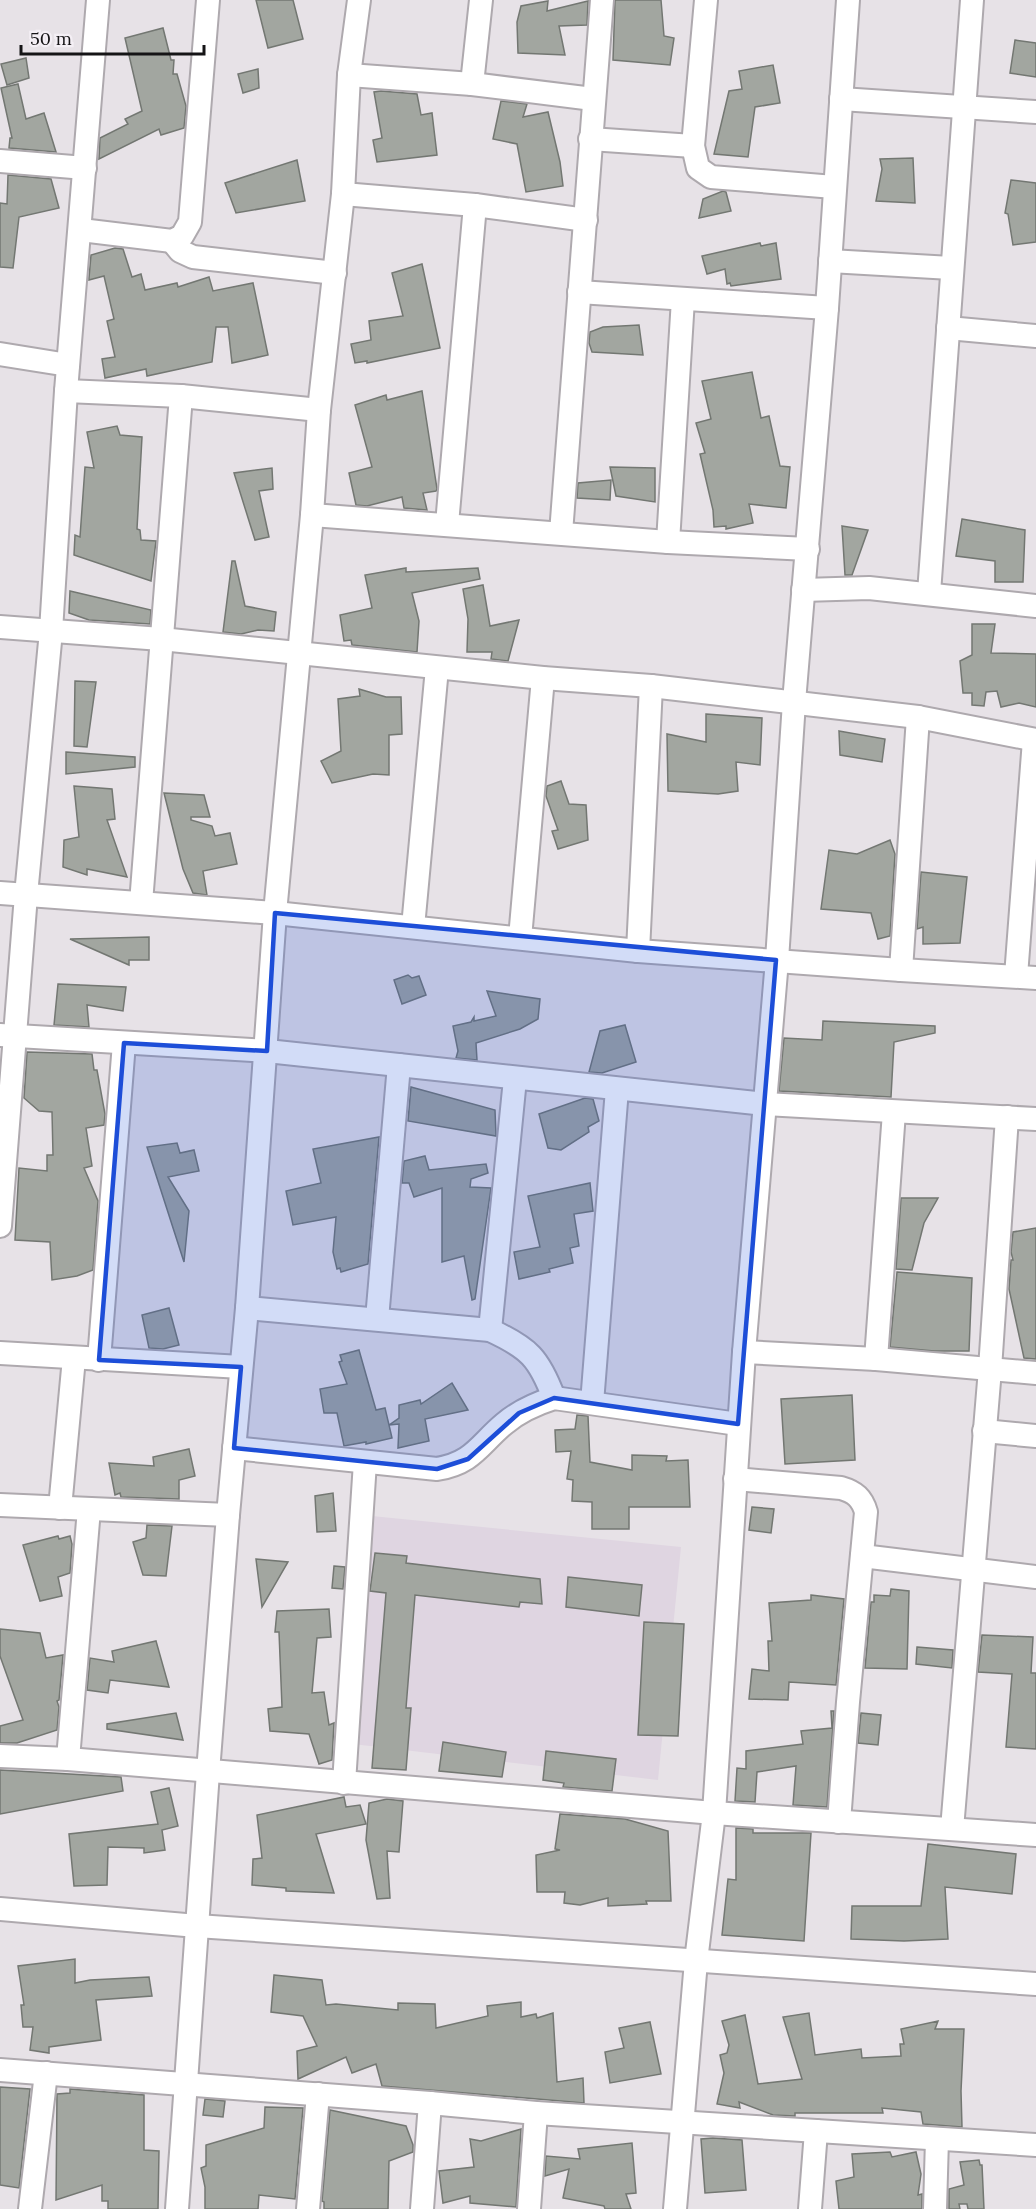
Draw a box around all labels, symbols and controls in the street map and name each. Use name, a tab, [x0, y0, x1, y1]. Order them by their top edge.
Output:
scale bar	[21, 18, 204, 56]
text: 50 m	[30, 27, 72, 50]

